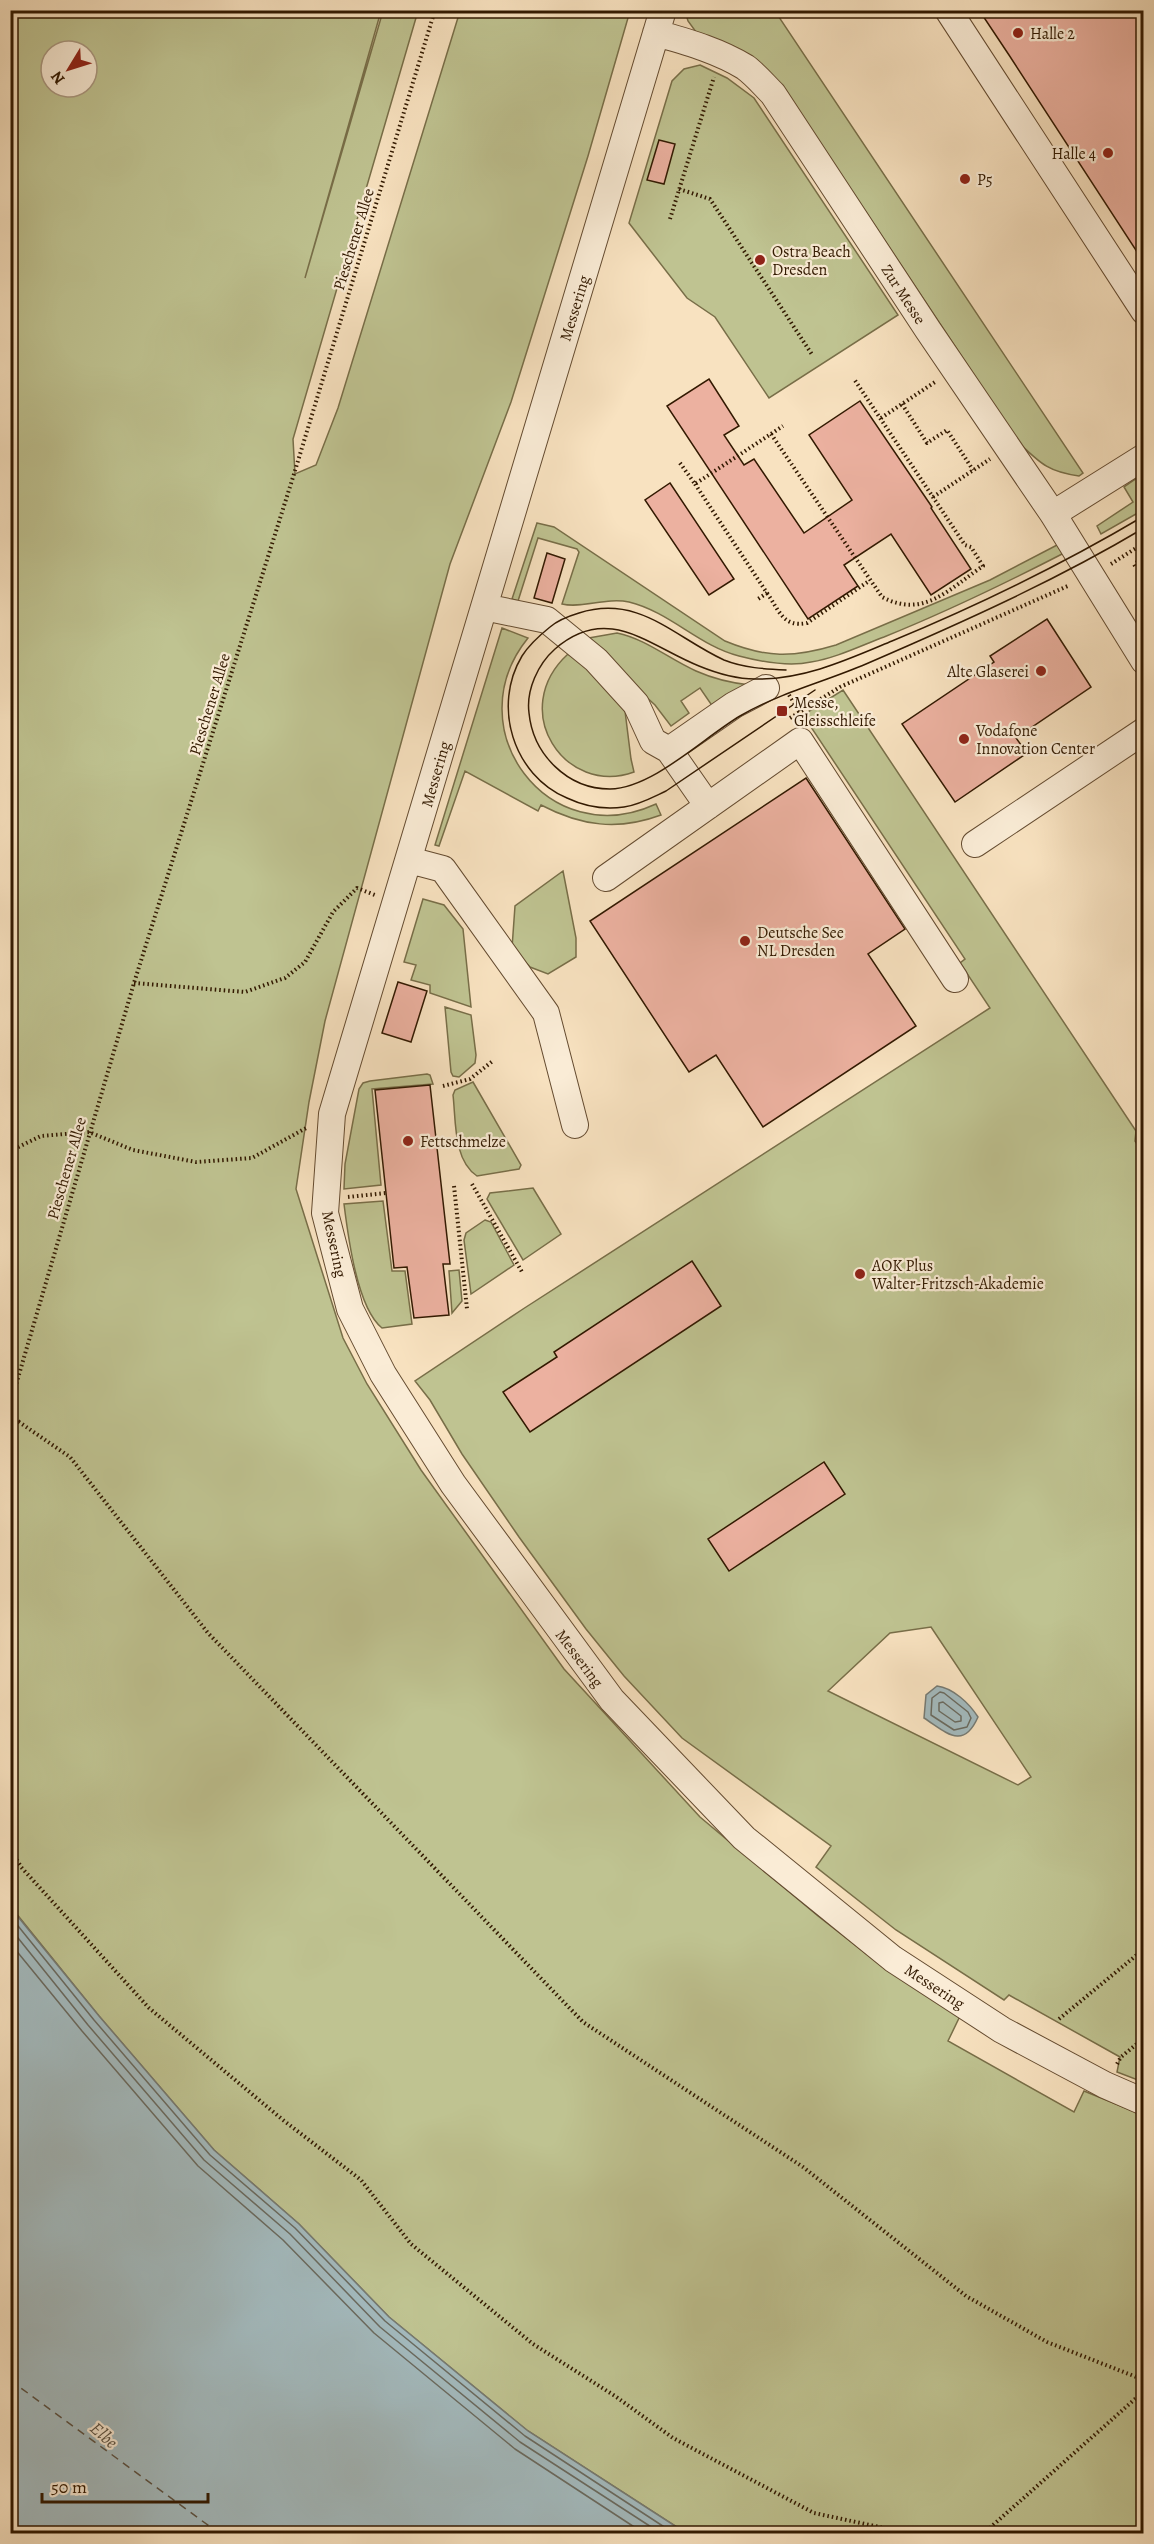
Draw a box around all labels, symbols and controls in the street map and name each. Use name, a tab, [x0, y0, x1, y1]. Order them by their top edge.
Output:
place label: Halle 2	[1030, 23, 1075, 45]
marker: Halle 2	[1011, 26, 1025, 40]
north arrow	[39, 39, 99, 99]
text: N	[45, 66, 70, 89]
place label: Halle 4	[1051, 143, 1096, 165]
marker: Halle 4	[1101, 146, 1115, 160]
place label: P5	[977, 169, 993, 191]
marker: P5	[958, 172, 972, 186]
street label: Pieschener Allee	[328, 186, 380, 293]
place label: Ostra Beach Dresden	[772, 241, 851, 281]
marker: Ostra Beach Dresden	[753, 253, 767, 267]
street label: Zur Messe	[876, 260, 931, 329]
street label: Messering	[555, 273, 595, 344]
street label: Pieschener Allee	[184, 651, 236, 758]
place label: Alte Glaserei	[946, 661, 1029, 683]
marker: Alte Glaserei	[1034, 664, 1048, 678]
place label: Messe, Gleisschleife	[794, 692, 876, 732]
marker: Messe, Gleisschleife	[775, 704, 789, 718]
place label: Vodafone Innovation Center	[975, 720, 1095, 760]
marker: Vodafone Innovation Center	[957, 732, 971, 746]
street label: Messering	[416, 739, 456, 810]
place label: Deutsche See NL Dresden	[757, 922, 844, 962]
marker: Deutsche See NL Dresden	[738, 934, 752, 948]
street label: Pieschener Allee	[42, 1114, 92, 1222]
place label: Fettschmelze	[420, 1131, 506, 1153]
marker: Fettschmelze	[401, 1134, 415, 1148]
street label: Messering	[316, 1209, 352, 1280]
place label: AOK Plus Walter-Fritzsch-Akademie	[871, 1255, 1044, 1295]
marker: AOK Plus Walter-Fritzsch-Akademie	[853, 1267, 867, 1281]
street label: Messering	[550, 1625, 608, 1692]
street label: Messering	[900, 1959, 969, 2015]
water label: Elbe	[85, 2416, 123, 2454]
scale bar	[42, 2466, 208, 2504]
text: 50 m	[51, 2475, 87, 2499]

